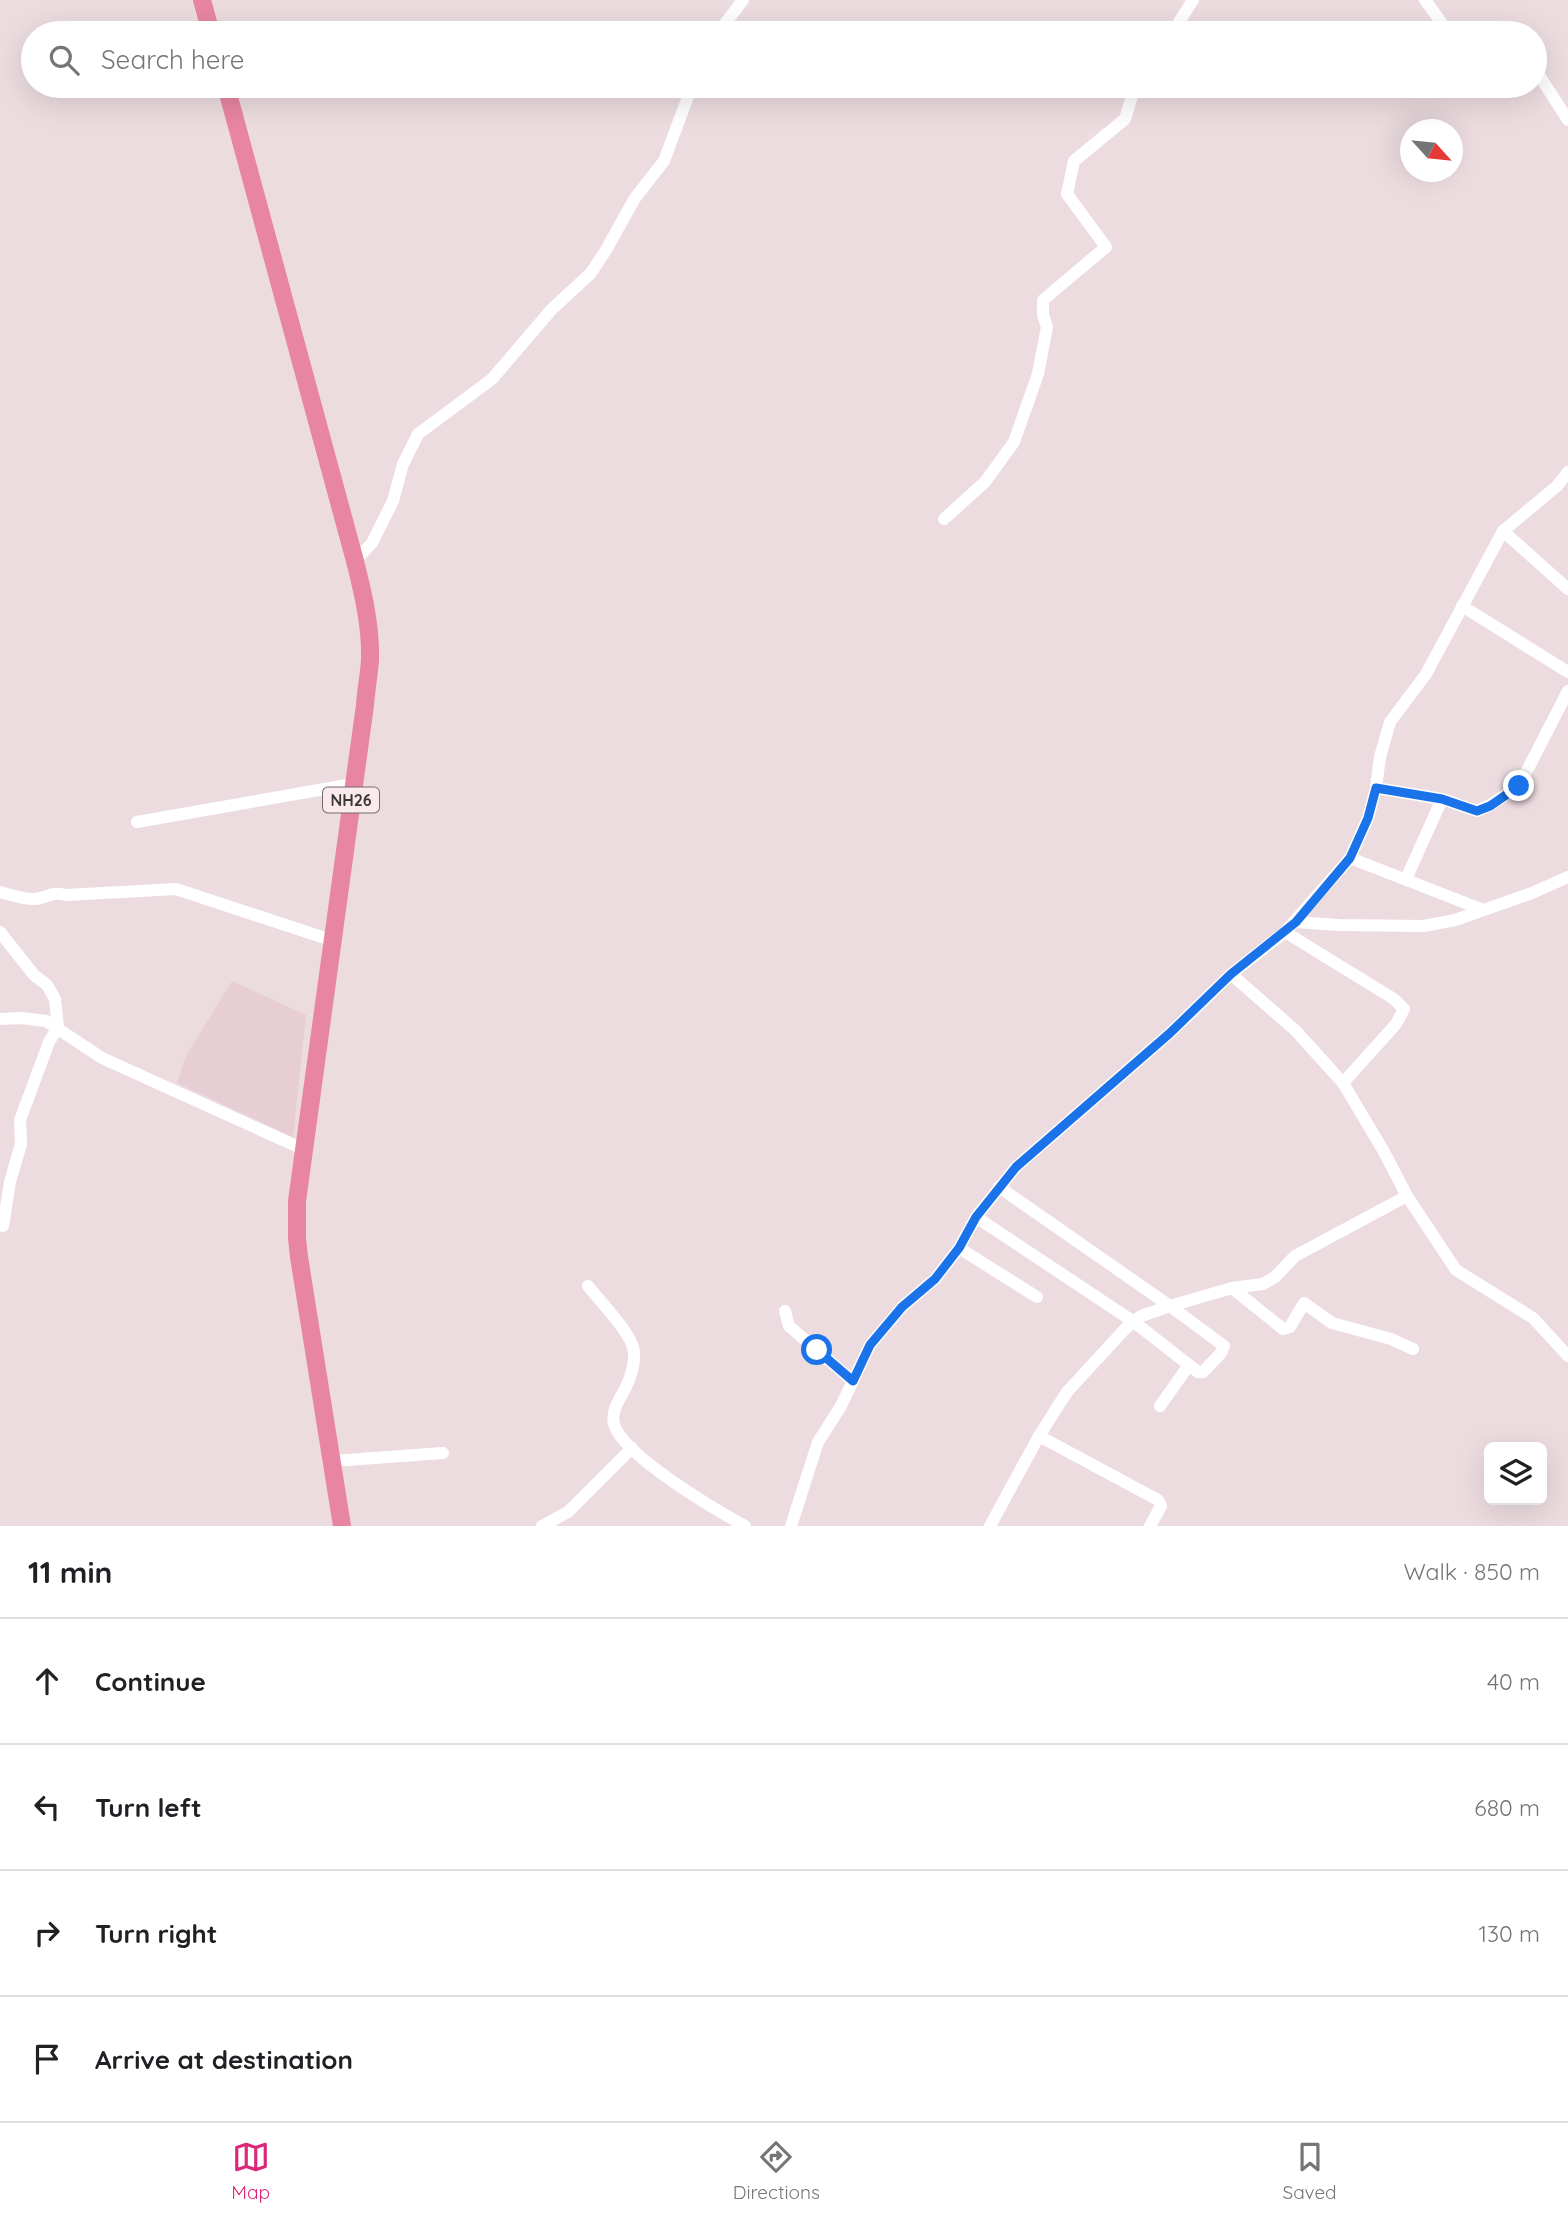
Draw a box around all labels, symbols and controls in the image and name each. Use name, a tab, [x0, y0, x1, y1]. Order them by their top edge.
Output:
search box	[21, 21, 1547, 98]
icon: search	[45, 41, 83, 79]
text: Search here	[101, 43, 245, 76]
north arrow	[1400, 119, 1463, 182]
route end	[1503, 770, 1534, 801]
road number: NH26	[323, 788, 379, 813]
route start	[801, 1334, 832, 1365]
map controls	[1484, 1442, 1547, 1505]
button: layers	[1484, 1442, 1547, 1505]
text: 11 min	[28, 1553, 112, 1591]
text: Walk · 850 m	[1404, 1557, 1540, 1586]
icon: ahead	[28, 1662, 66, 1700]
text: Continue	[95, 1665, 206, 1698]
text: 40 m	[1487, 1667, 1540, 1696]
icon: left	[28, 1788, 66, 1826]
text: Turn left	[95, 1791, 202, 1824]
text: 680 m	[1474, 1793, 1540, 1822]
icon: right	[28, 1914, 66, 1952]
text: Turn right	[95, 1917, 217, 1950]
text: 130 m	[1478, 1919, 1540, 1948]
icon: arrive	[28, 2040, 66, 2078]
text: Arrive at destination	[95, 2043, 353, 2076]
tab: Map	[231, 2138, 270, 2204]
tab: Directions	[733, 2138, 820, 2204]
tab: Saved	[1282, 2138, 1337, 2204]

